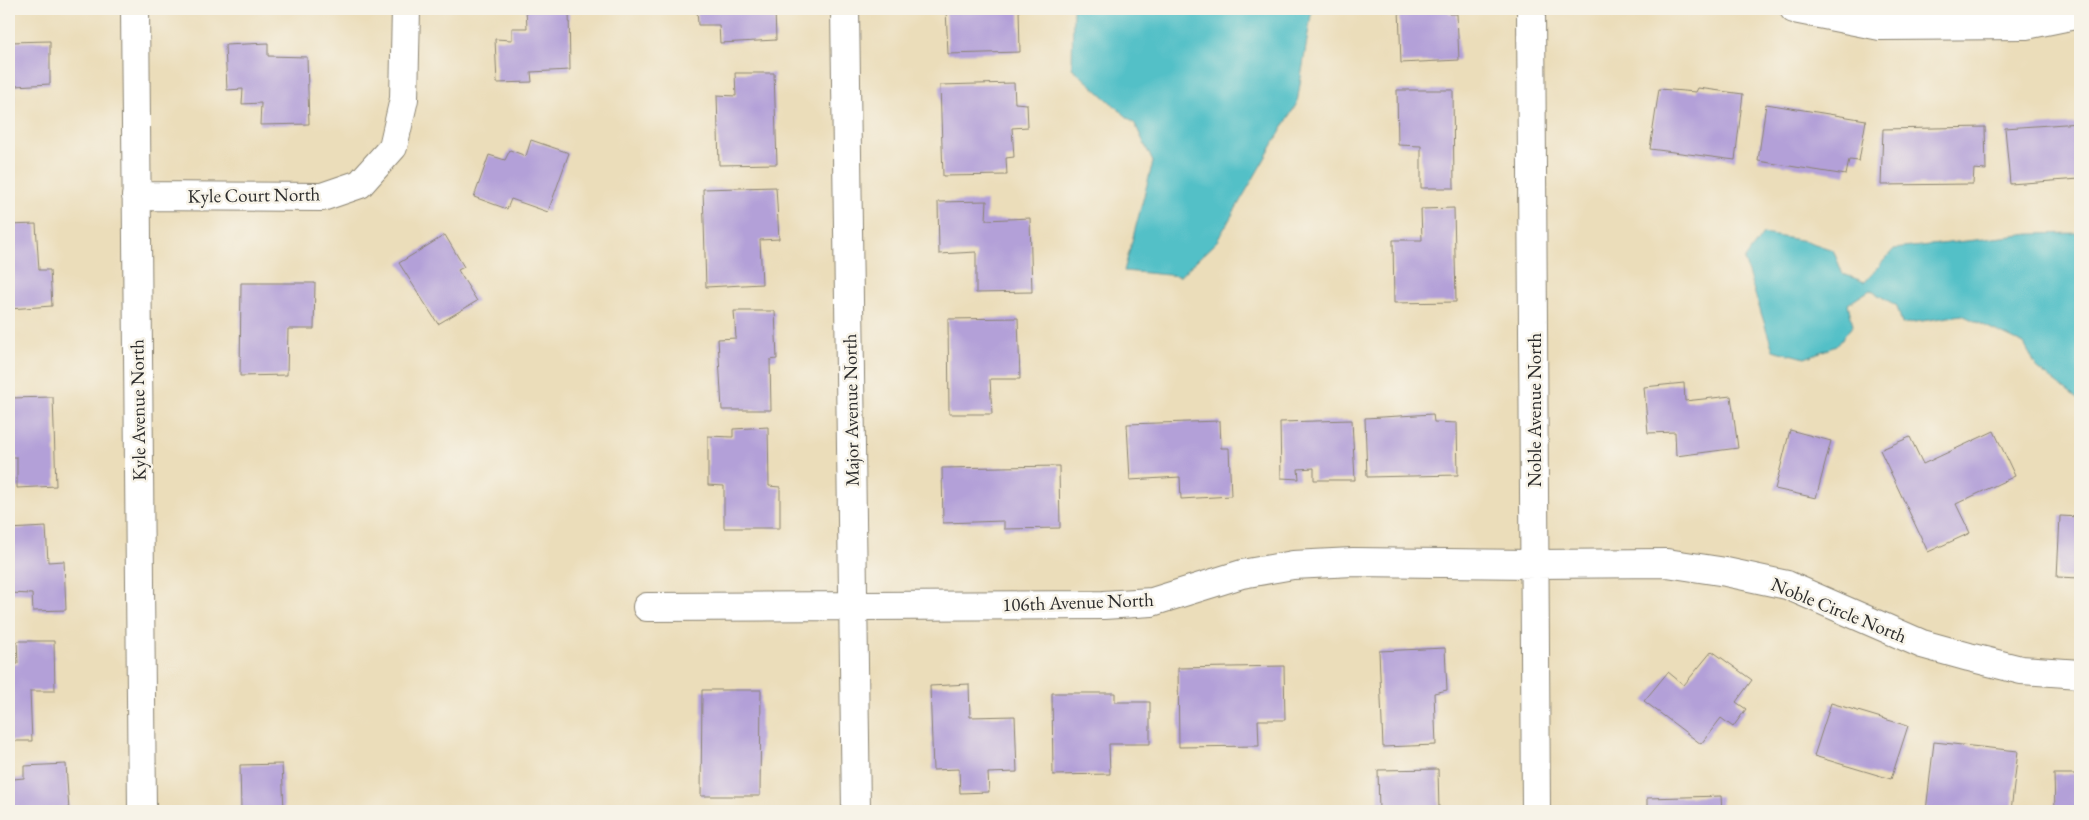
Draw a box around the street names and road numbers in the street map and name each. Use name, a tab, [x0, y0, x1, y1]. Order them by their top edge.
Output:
street label: Kyle Court North	[187, 181, 321, 209]
street label: Noble Avenue North	[1522, 332, 1547, 487]
street label: Major Avenue North	[837, 333, 865, 487]
street label: Kyle Avenue North	[124, 339, 152, 481]
street label: Noble Circle North	[1767, 571, 1911, 649]
street label: 106th Avenue North	[1002, 587, 1154, 617]

